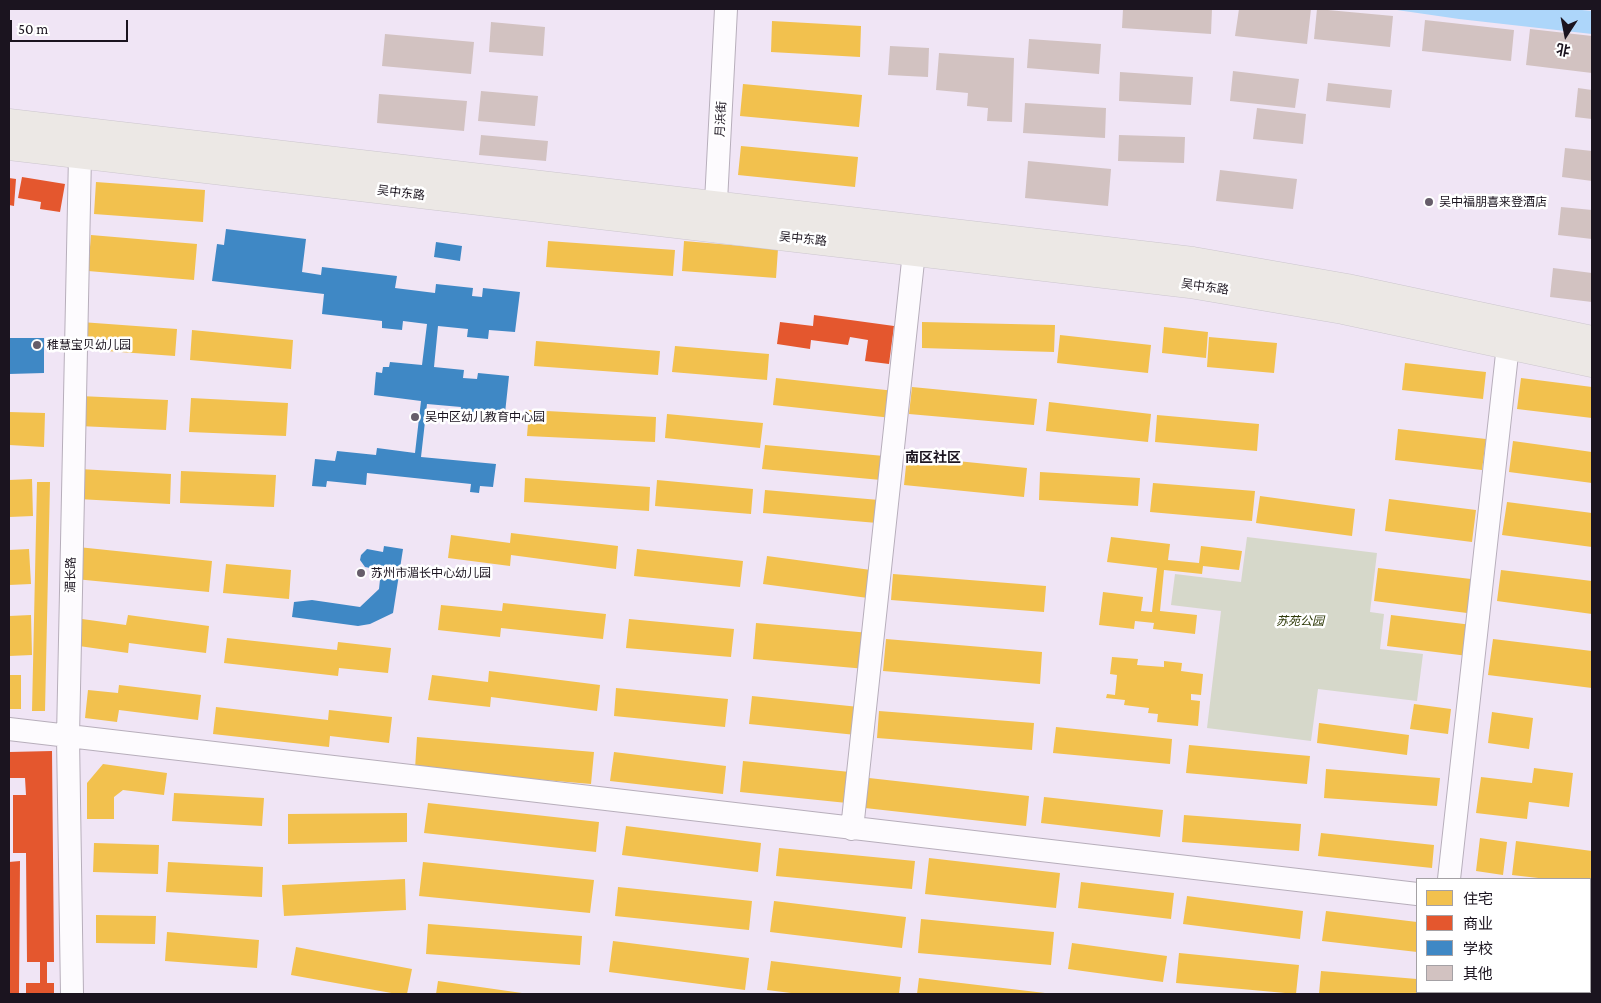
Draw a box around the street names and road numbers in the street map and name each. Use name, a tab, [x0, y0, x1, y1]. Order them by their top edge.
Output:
street label: 月浜街	[713, 101, 729, 137]
street label: 吴中东路	[376, 183, 426, 203]
street label: 吴中东路	[778, 229, 828, 249]
street label: 吴中东路	[1180, 277, 1230, 297]
street label: 湄长路	[63, 557, 79, 593]

